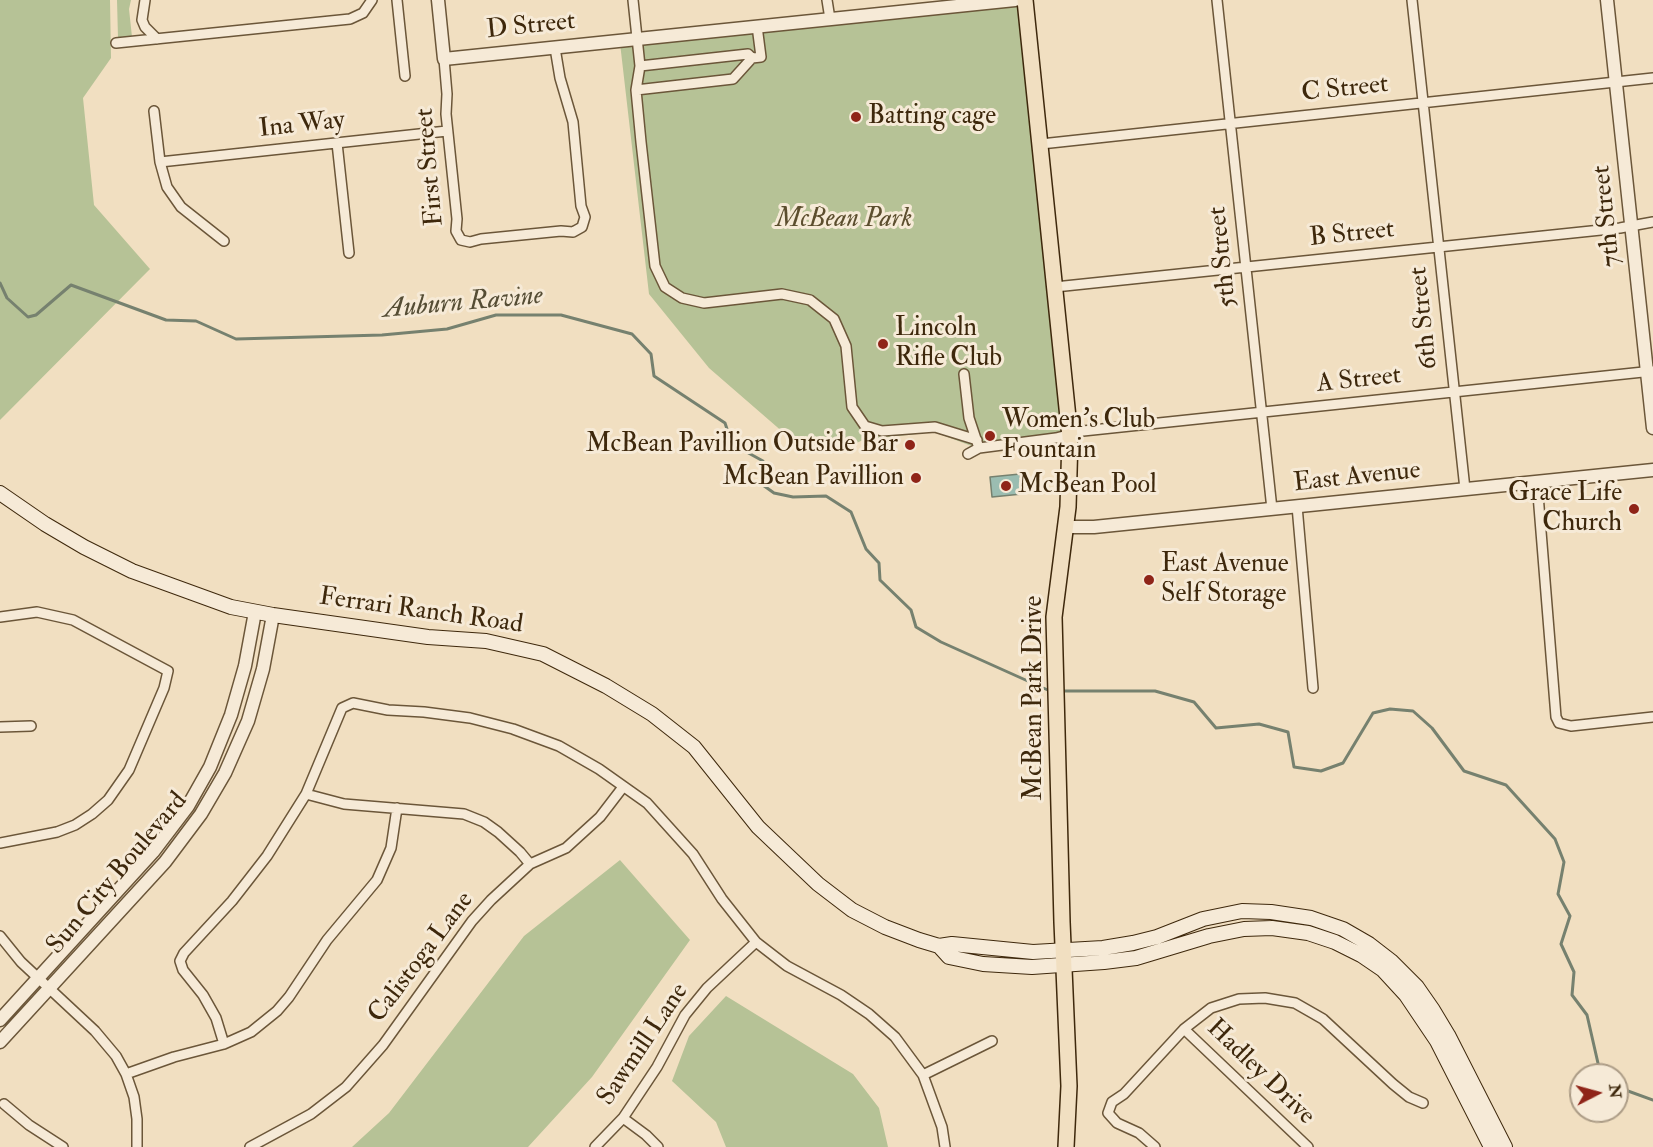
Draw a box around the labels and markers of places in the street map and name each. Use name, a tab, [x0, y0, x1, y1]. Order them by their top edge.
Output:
place label: Batting cage	[868, 101, 996, 133]
marker: Batting cage	[849, 110, 863, 124]
place label: Lincoln Rifle Club	[895, 313, 1002, 374]
marker: Lincoln Rifle Club	[876, 337, 890, 351]
place label: Women's Club Fountain	[1002, 405, 1155, 466]
place label: McBean Pavillion Outside Bar	[586, 429, 898, 461]
marker: Women's Club Fountain	[983, 429, 997, 443]
marker: McBean Pavillion Outside Bar	[903, 438, 917, 452]
place label: McBean Pavillion	[722, 462, 904, 494]
place label: McBean Pool	[1018, 470, 1157, 502]
marker: McBean Pavillion	[909, 471, 923, 485]
place label: Grace Life Church	[1508, 478, 1622, 540]
marker: McBean Pool	[999, 479, 1013, 493]
marker: Grace Life Church	[1627, 502, 1641, 516]
place label: East Avenue Self Storage	[1161, 549, 1288, 610]
marker: East Avenue Self Storage	[1142, 573, 1156, 587]

